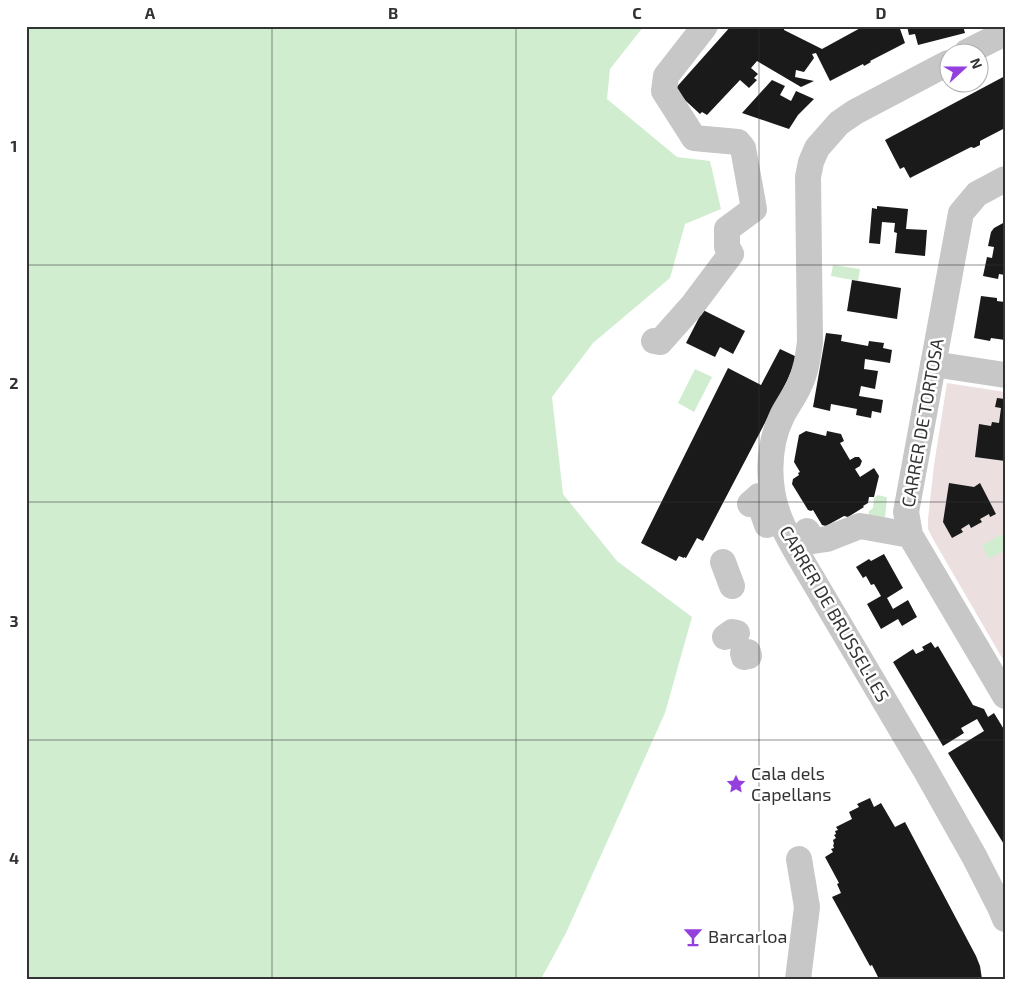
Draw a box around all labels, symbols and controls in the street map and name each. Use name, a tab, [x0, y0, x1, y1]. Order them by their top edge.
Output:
text: A	[145, 3, 156, 22]
text: B	[388, 3, 398, 22]
text: C	[632, 3, 642, 22]
text: D	[876, 3, 887, 22]
north arrow	[938, 42, 988, 92]
text: N	[967, 55, 986, 71]
text: 1	[11, 136, 17, 155]
street label: CARRER DE TORTOSA	[896, 336, 948, 509]
text: 2	[9, 373, 19, 392]
street label: CARRER DE BRUSSEL·LES	[775, 521, 894, 706]
text: 3	[9, 611, 19, 630]
place label: Cala dels Capellans	[751, 762, 831, 805]
place icon: Cala dels Capellans	[725, 773, 747, 795]
text: 4	[9, 848, 19, 867]
place label: Barcarloa	[708, 925, 787, 947]
bar icon: Barcarloa	[682, 926, 704, 948]

